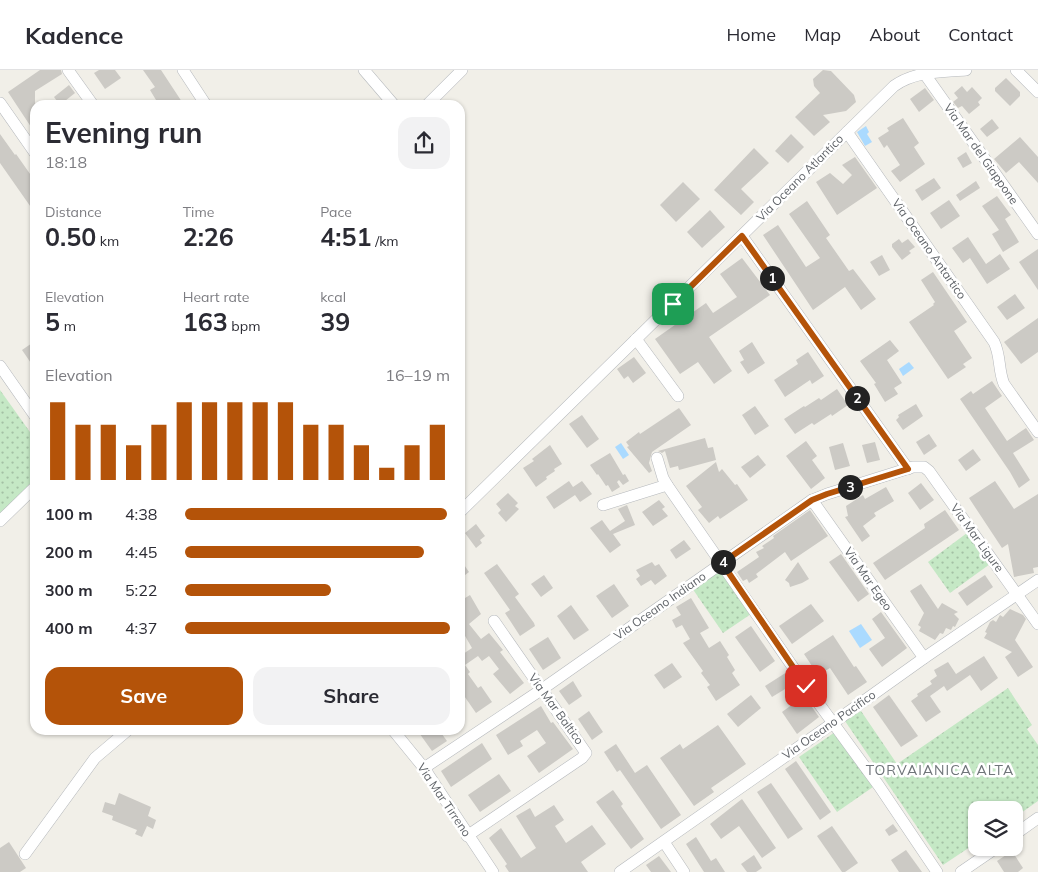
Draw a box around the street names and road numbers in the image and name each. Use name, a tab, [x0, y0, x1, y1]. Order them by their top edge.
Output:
street label: Via Mar del Giappone	[941, 100, 1022, 207]
street label: Via Oceano Atlantico	[753, 131, 846, 224]
street label: Via Oceano Antartico	[889, 196, 970, 302]
street label: Via Mar Ligure	[948, 501, 1007, 575]
street label: Via Mar Egeo	[841, 544, 896, 614]
street label: Via Oceano Indiano	[611, 568, 709, 643]
street label: Via Mar Baltico	[526, 670, 587, 747]
street label: Via Oceano Pacifico	[779, 687, 878, 762]
street label: Via Mar Tirreno	[414, 760, 475, 840]

